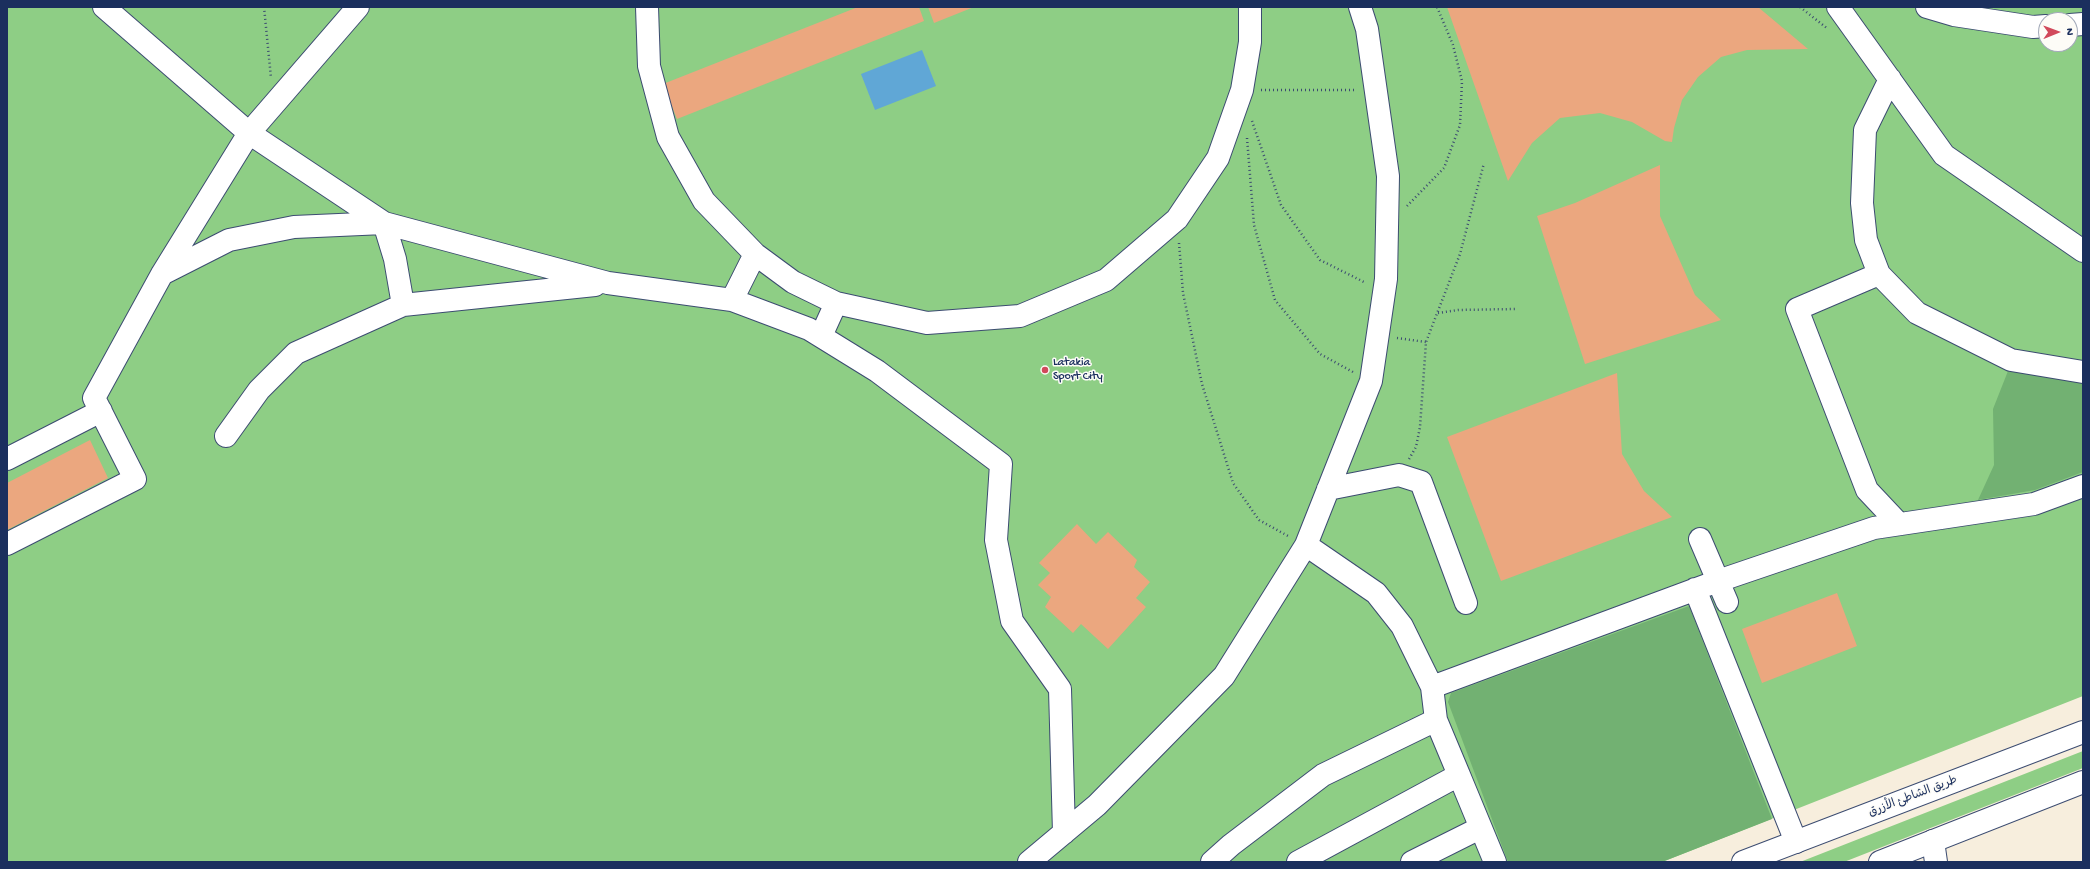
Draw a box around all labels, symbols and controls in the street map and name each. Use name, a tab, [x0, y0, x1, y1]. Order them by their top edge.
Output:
north arrow	[2038, 12, 2078, 52]
text: N	[2063, 28, 2075, 36]
place label: Latakia Sport City	[1053, 356, 1103, 384]
marker: Latakia Sport City	[1040, 365, 1050, 375]
street label: طريق الشاطئ الأزرق	[1867, 773, 1959, 821]

